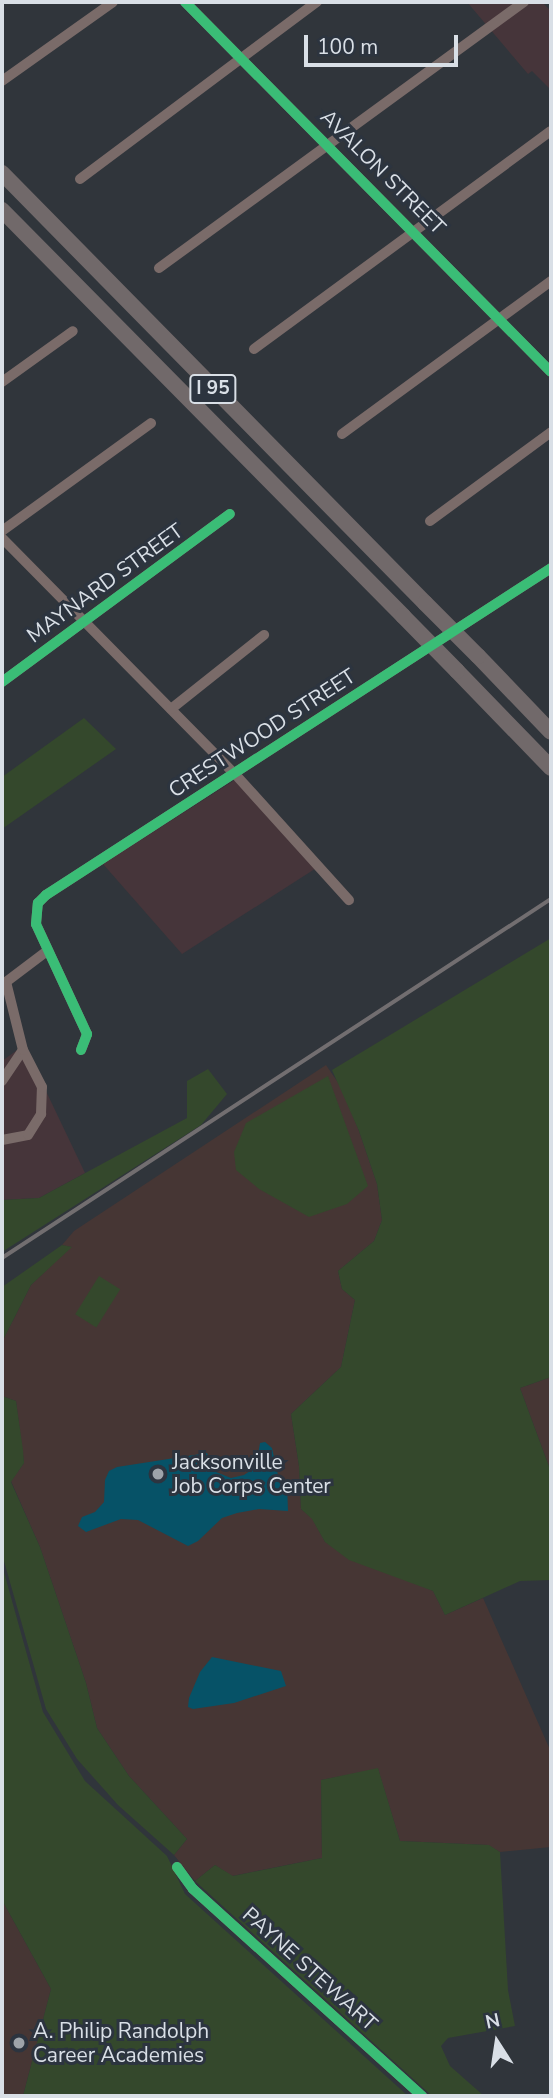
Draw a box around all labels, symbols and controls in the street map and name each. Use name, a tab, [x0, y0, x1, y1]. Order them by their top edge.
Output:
scale bar	[308, 21, 462, 65]
text: 100 m	[317, 33, 378, 61]
street label: AVALON STREET	[315, 104, 451, 240]
road number: I 95	[188, 374, 238, 404]
street label: MAYNARD STREET	[22, 518, 188, 648]
street label: CRESTWOOD STREET	[164, 663, 360, 803]
place label: Jacksonville Job Corps Center	[172, 1449, 331, 1499]
marker: Jacksonville Job Corps Center	[150, 1466, 166, 1482]
street label: PAYNE STEWART	[237, 1902, 383, 2036]
north arrow	[462, 2007, 532, 2077]
text: N	[483, 2007, 502, 2036]
place label: A. Philip Randolph Career Academies	[33, 2018, 209, 2068]
marker: A. Philip Randolph Career Academies	[11, 2035, 27, 2051]

